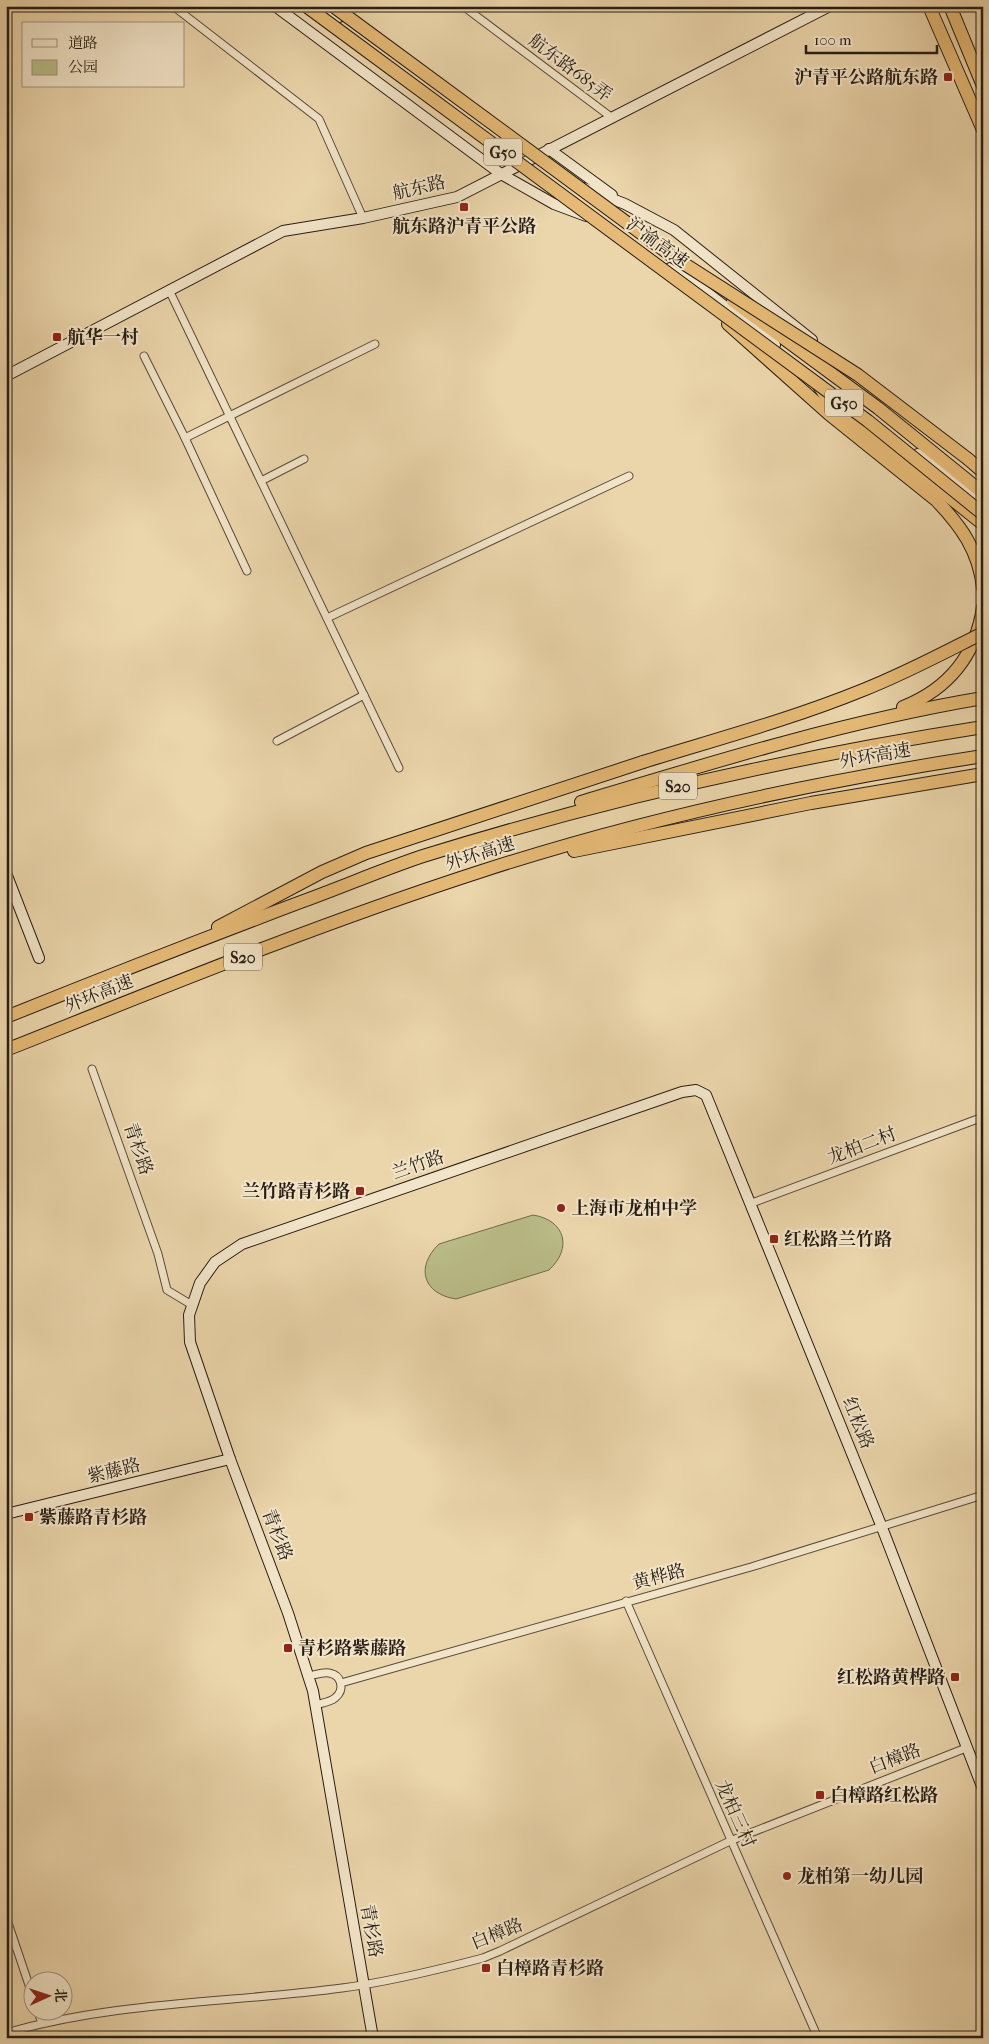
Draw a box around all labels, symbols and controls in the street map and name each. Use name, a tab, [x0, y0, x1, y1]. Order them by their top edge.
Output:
legend	[22, 22, 185, 88]
scale bar	[806, 22, 938, 54]
street label: 航东路685弄	[524, 30, 616, 106]
text: 100 m	[814, 31, 852, 49]
text: 道路	[68, 34, 98, 52]
text: 公园	[68, 58, 98, 76]
place label: 沪青平公路航东路	[794, 67, 938, 88]
marker: 沪青平公路航东路	[942, 71, 954, 83]
road number: G50	[484, 138, 522, 166]
street label: 航东路	[390, 172, 448, 204]
marker: 航东路沪青平公路	[458, 201, 470, 213]
street label: 沪渝高速	[622, 213, 692, 273]
place label: 航东路沪青平公路	[392, 216, 536, 237]
place label: 航华一村	[67, 327, 139, 348]
marker: 航华一村	[51, 331, 63, 343]
road number: G50	[825, 389, 863, 416]
street label: 外环高速	[838, 739, 912, 773]
road number: S20	[659, 772, 697, 799]
street label: 外环高速	[443, 833, 517, 875]
road number: S20	[224, 944, 262, 970]
street label: 外环高速	[62, 971, 136, 1017]
street label: 青杉路	[119, 1120, 157, 1178]
street label: 龙柏二村	[825, 1123, 899, 1169]
street label: 兰竹路	[389, 1146, 447, 1184]
place label: 兰竹路青杉路	[242, 1181, 350, 1202]
marker: 兰竹路青杉路	[354, 1185, 366, 1197]
place label: 上海市龙柏中学	[571, 1198, 697, 1219]
marker: 上海市龙柏中学	[555, 1202, 567, 1214]
place label: 红松路兰竹路	[784, 1229, 892, 1250]
marker: 红松路兰竹路	[768, 1233, 780, 1245]
street label: 红松路	[838, 1394, 878, 1452]
street label: 紫藤路	[85, 1454, 143, 1488]
street label: 青杉路	[258, 1506, 296, 1564]
place label: 紫藤路青杉路	[39, 1507, 147, 1528]
marker: 紫藤路青杉路	[23, 1511, 35, 1523]
street label: 黄桦路	[630, 1560, 688, 1594]
place label: 青杉路紫藤路	[298, 1638, 406, 1659]
marker: 青杉路紫藤路	[282, 1642, 294, 1654]
place label: 红松路黄桦路	[837, 1667, 945, 1688]
marker: 红松路黄桦路	[949, 1671, 961, 1683]
street label: 白樟路	[866, 1740, 924, 1778]
street label: 龙柏三村	[711, 1777, 759, 1851]
place label: 白樟路红松路	[830, 1785, 938, 1806]
marker: 白樟路红松路	[814, 1789, 826, 1801]
place label: 龙柏第一幼儿园	[797, 1866, 923, 1887]
marker: 龙柏第一幼儿园	[781, 1870, 793, 1882]
street label: 青杉路	[356, 1903, 386, 1959]
street label: 白樟路	[468, 1914, 526, 1954]
place label: 白樟路青杉路	[496, 1958, 604, 1979]
marker: 白樟路青杉路	[480, 1962, 492, 1974]
north arrow	[22, 1972, 72, 2022]
text: 北	[52, 1988, 69, 2003]

